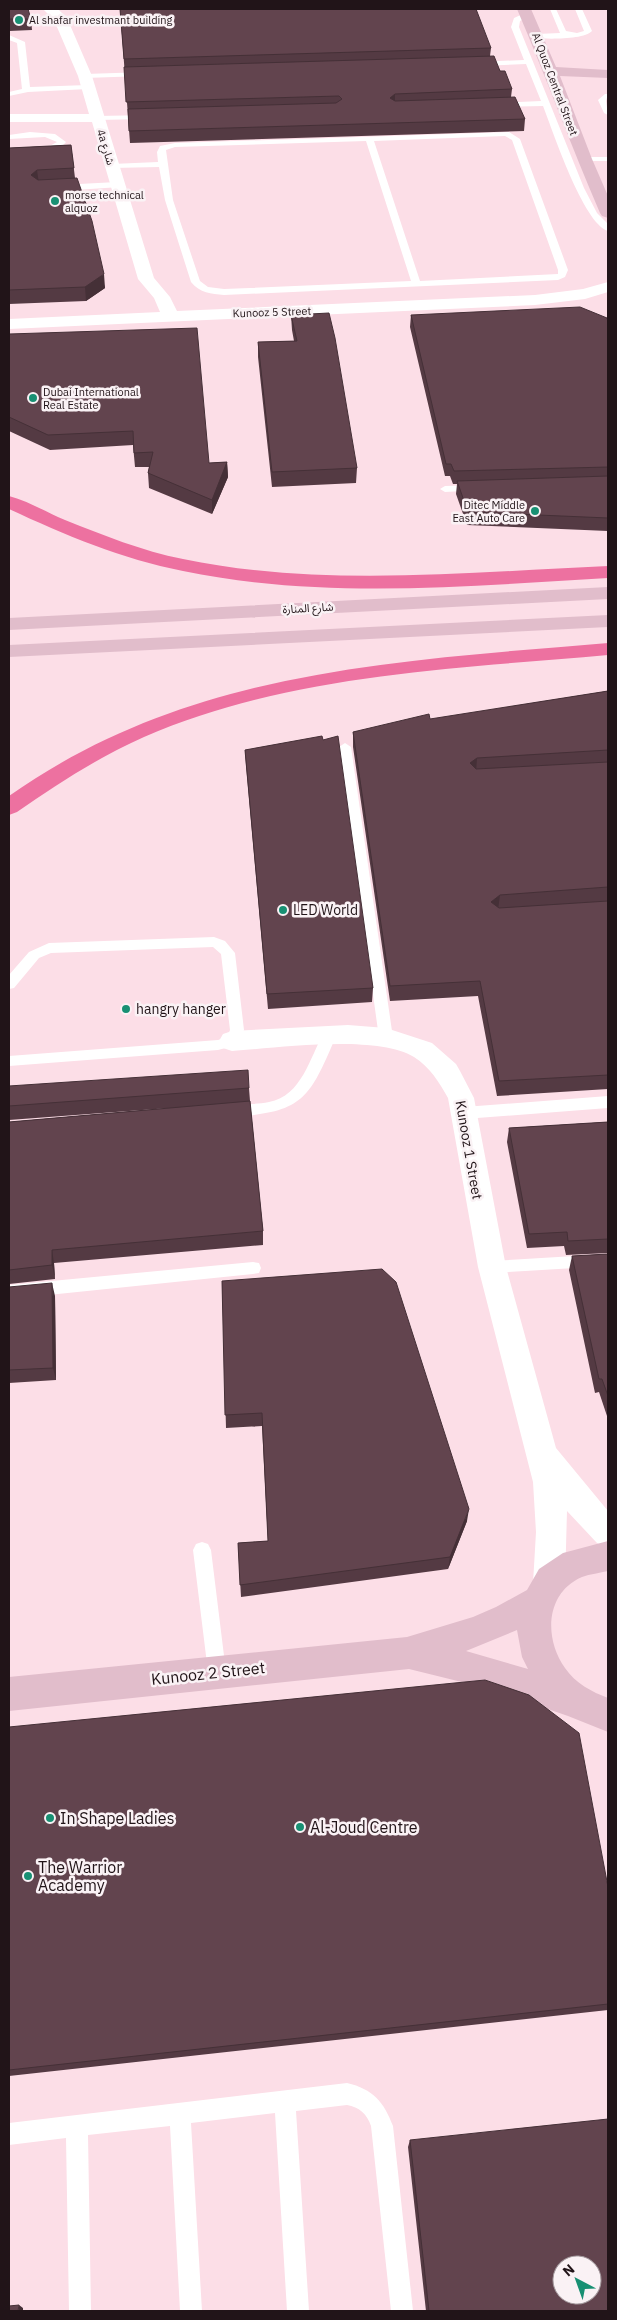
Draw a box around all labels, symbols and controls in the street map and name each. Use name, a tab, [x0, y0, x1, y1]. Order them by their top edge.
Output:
place label: Al shafar investmant building	[29, 13, 173, 27]
marker: Al shafar investmant building	[13, 14, 25, 26]
street label: Al Quoz Central Street	[529, 31, 581, 138]
street label: 4a شارع	[93, 127, 118, 167]
place label: morse technical alquoz	[65, 188, 144, 215]
marker: morse technical alquoz	[49, 195, 61, 207]
street label: Kunooz 5 Street	[232, 304, 312, 320]
place label: Dubai International Real Estate	[43, 385, 139, 412]
marker: Dubai International Real Estate	[27, 392, 39, 404]
place label: Ditec Middle East Auto Care	[452, 498, 525, 525]
marker: Ditec Middle East Auto Care	[529, 505, 541, 517]
street label: شارع المنارة	[282, 600, 334, 617]
place label: LED World	[293, 901, 358, 919]
marker: LED World	[277, 904, 289, 916]
place label: hangry hanger	[136, 1000, 226, 1018]
marker: hangry hanger	[120, 1003, 132, 1015]
street label: Kunooz 1 Street	[451, 1099, 487, 1201]
street label: Kunooz 2 Street	[150, 1657, 266, 1689]
place label: In Shape Ladies	[60, 1808, 174, 1828]
marker: In Shape Ladies	[44, 1812, 56, 1824]
place label: Al-Joud Centre	[310, 1817, 418, 1837]
marker: Al-Joud Centre	[294, 1821, 306, 1833]
place label: The Warrior Academy	[38, 1857, 122, 1895]
marker: The Warrior Academy	[22, 1870, 34, 1882]
north arrow	[552, 2255, 602, 2305]
text: N	[559, 2260, 578, 2280]

